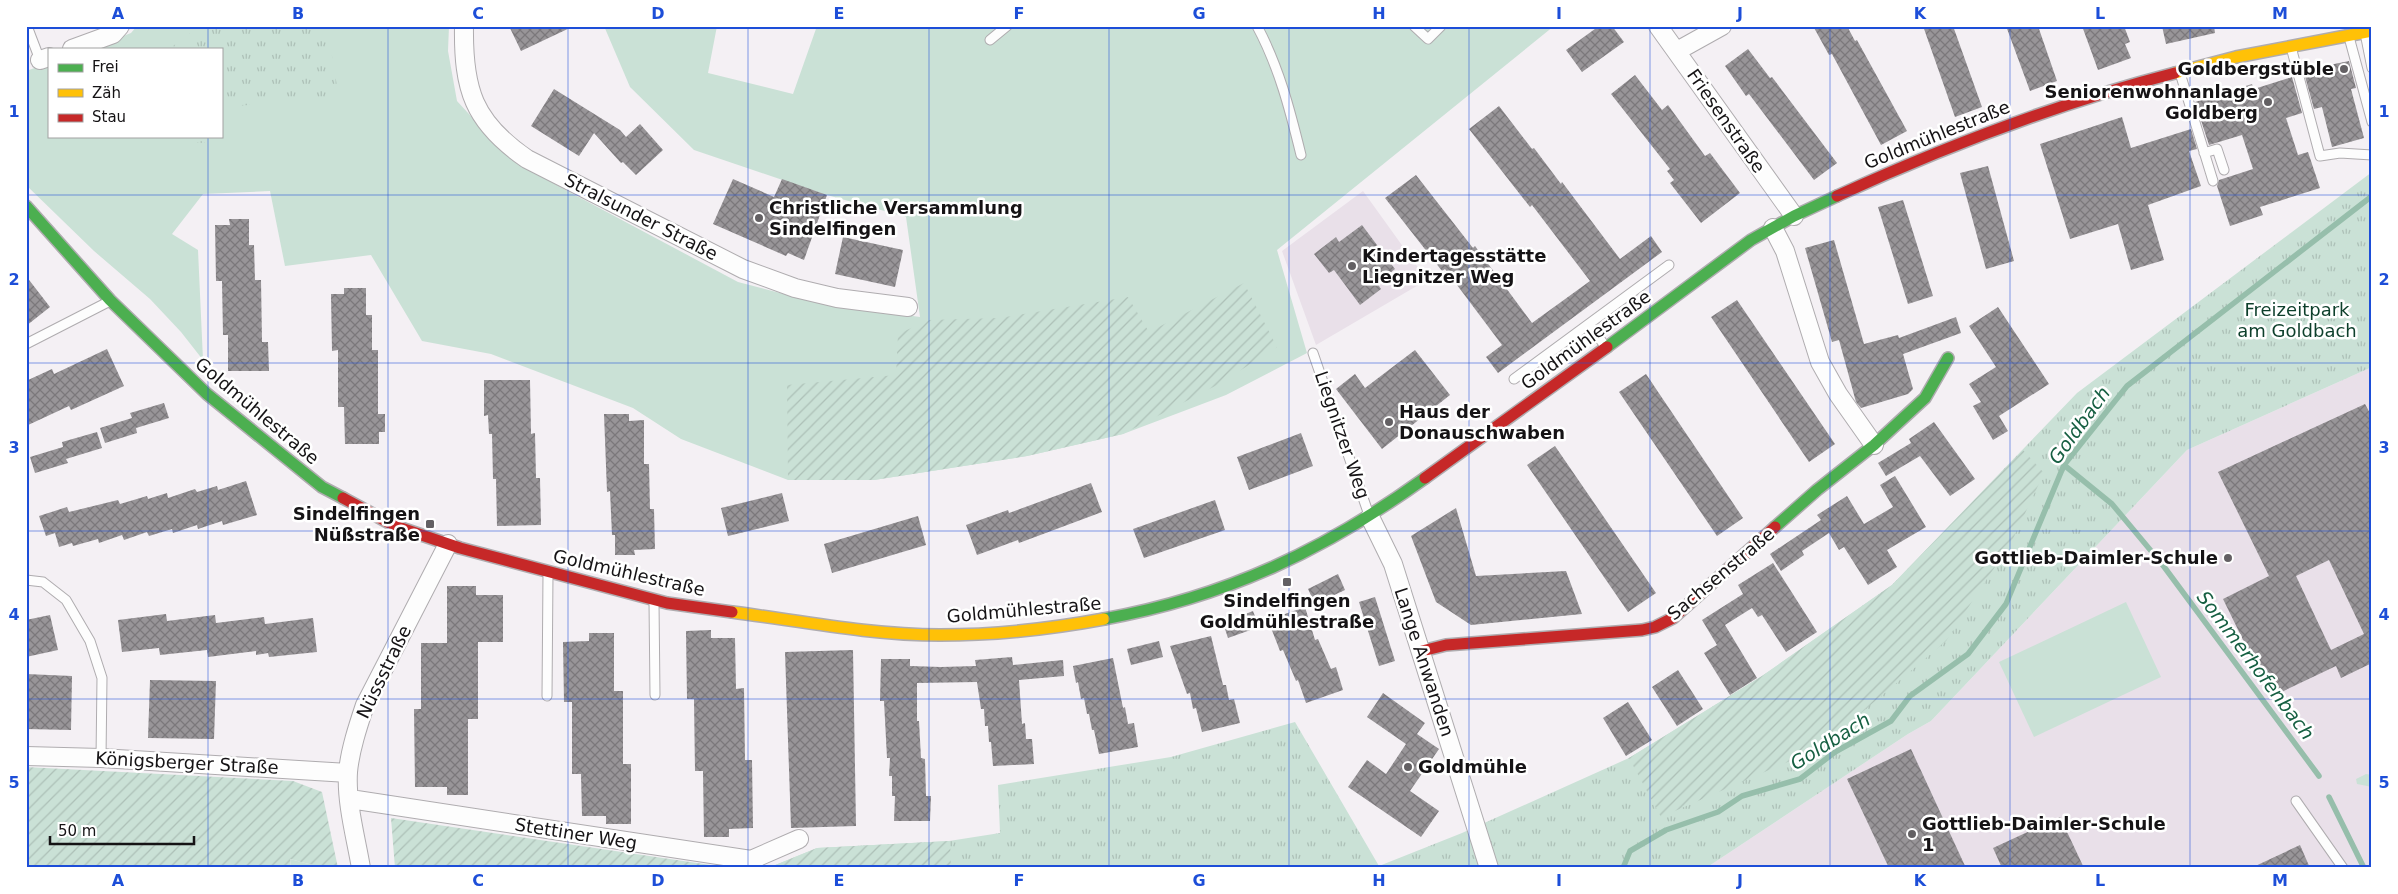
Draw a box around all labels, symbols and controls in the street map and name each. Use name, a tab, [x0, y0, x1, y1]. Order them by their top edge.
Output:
text: A	[112, 4, 125, 23]
text: B	[292, 4, 304, 23]
text: C	[472, 4, 484, 23]
text: D	[651, 4, 665, 23]
text: E	[834, 4, 844, 23]
text: F	[1014, 4, 1024, 23]
text: G	[1192, 4, 1206, 23]
text: H	[1372, 4, 1386, 23]
text: I	[1556, 4, 1562, 23]
text: J	[1736, 4, 1743, 23]
text: K	[1914, 4, 1927, 23]
text: L	[2095, 4, 2105, 23]
text: M	[2272, 4, 2288, 23]
legend	[48, 48, 222, 138]
text: Frei	[92, 58, 119, 76]
place label: Goldbergstüble	[2178, 58, 2334, 79]
marker: Goldbergstüble	[2338, 63, 2350, 75]
street label: Friesenstraße	[1683, 65, 1770, 177]
place label: Seniorenwohnanlage Goldberg	[2045, 81, 2258, 123]
text: Zäh	[92, 84, 121, 102]
street label: Goldmühlestraße	[1861, 96, 2013, 173]
marker: Seniorenwohnanlage Goldberg	[2262, 96, 2274, 108]
text: 1	[8, 102, 20, 121]
text: 1	[2378, 102, 2390, 121]
text: Stau	[92, 108, 126, 126]
street label: Stralsunder Straße	[561, 169, 721, 264]
place label: Christliche Versammlung Sindelfingen	[769, 197, 1023, 239]
marker: Christliche Versammlung Sindelfingen	[753, 212, 765, 224]
place label: Kindertagesstätte Liegnitzer Weg	[1362, 245, 1546, 287]
marker: Kindertagesstätte Liegnitzer Weg	[1346, 260, 1358, 272]
text: 2	[8, 270, 20, 289]
text: 2	[2378, 270, 2390, 289]
street label: Goldmühlestraße	[1517, 286, 1655, 394]
park label: Freizeitpark am Goldbach	[2237, 299, 2357, 341]
street label: Goldmühlestraße	[191, 353, 323, 469]
street label: Liegnitzer Weg	[1311, 368, 1374, 502]
water label: Goldbach	[2044, 382, 2114, 468]
place label: Haus der Donauschwaben	[1399, 401, 1565, 443]
marker: Haus der Donauschwaben	[1383, 416, 1395, 428]
text: 3	[8, 438, 20, 457]
text: 3	[2378, 438, 2390, 457]
place label: Sindelfingen Nüßstraße	[293, 503, 420, 545]
marker: Sindelfingen Nüßstraße	[424, 518, 436, 530]
street label: Sachsenstraße	[1663, 523, 1778, 624]
street label: Goldmühlestraße	[551, 545, 707, 600]
place label: Gottlieb-Daimler-Schule	[1974, 547, 2218, 568]
marker: Gottlieb-Daimler-Schule	[2222, 552, 2234, 564]
marker: Sindelfingen Goldmühlestraße	[1281, 576, 1293, 588]
street label: Lange Anwanden	[1390, 585, 1458, 739]
water label: Sommerhofenbach	[2193, 586, 2319, 744]
place label: Sindelfingen Goldmühlestraße	[1200, 590, 1374, 632]
street label: Goldmühlestraße	[946, 592, 1102, 627]
text: 4	[8, 605, 20, 624]
text: 4	[2378, 605, 2390, 624]
street label: Nüssstraße	[352, 622, 415, 722]
water label: Goldbach	[1786, 708, 1874, 774]
street label: Königsberger Straße	[95, 747, 279, 778]
place label: Goldmühle	[1418, 756, 1527, 777]
marker: Goldmühle	[1402, 761, 1414, 773]
text: 5	[8, 773, 20, 792]
text: 5	[2378, 773, 2390, 792]
street label: Stettiner Weg	[513, 813, 639, 854]
place label: Gottlieb-Daimler-Schule 1	[1922, 813, 2166, 855]
scale bar	[50, 814, 194, 846]
text: 50 m	[58, 822, 96, 840]
marker: Gottlieb-Daimler-Schule 1	[1906, 828, 1918, 840]
text: A	[112, 871, 125, 890]
text: B	[292, 871, 304, 890]
text: C	[472, 871, 484, 890]
text: D	[651, 871, 665, 890]
text: E	[834, 871, 844, 890]
text: F	[1014, 871, 1024, 890]
text: G	[1192, 871, 1206, 890]
text: H	[1372, 871, 1386, 890]
text: I	[1556, 871, 1562, 890]
text: J	[1736, 871, 1743, 890]
text: K	[1914, 871, 1927, 890]
text: L	[2095, 871, 2105, 890]
text: M	[2272, 871, 2288, 890]

